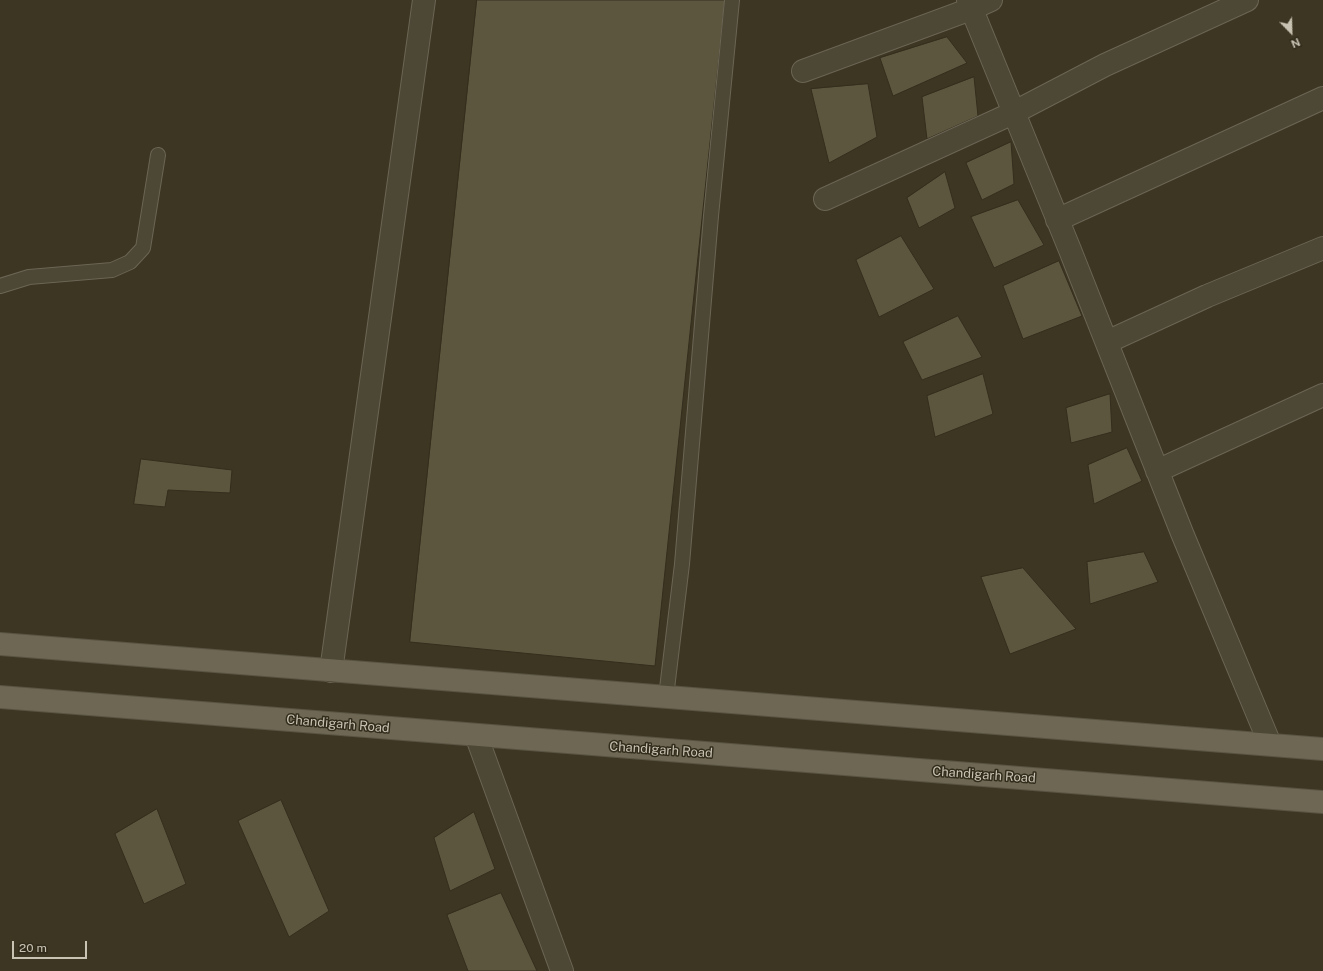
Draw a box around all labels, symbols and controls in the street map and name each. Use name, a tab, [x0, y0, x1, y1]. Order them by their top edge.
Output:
north arrow	[1271, 12, 1311, 52]
text: N	[1289, 36, 1302, 50]
street label: Chandigarh Road	[286, 712, 390, 736]
street label: Chandigarh Road	[609, 739, 713, 761]
street label: Chandigarh Road	[932, 764, 1036, 786]
scale bar	[14, 933, 89, 959]
text: 20 m	[19, 941, 47, 955]

